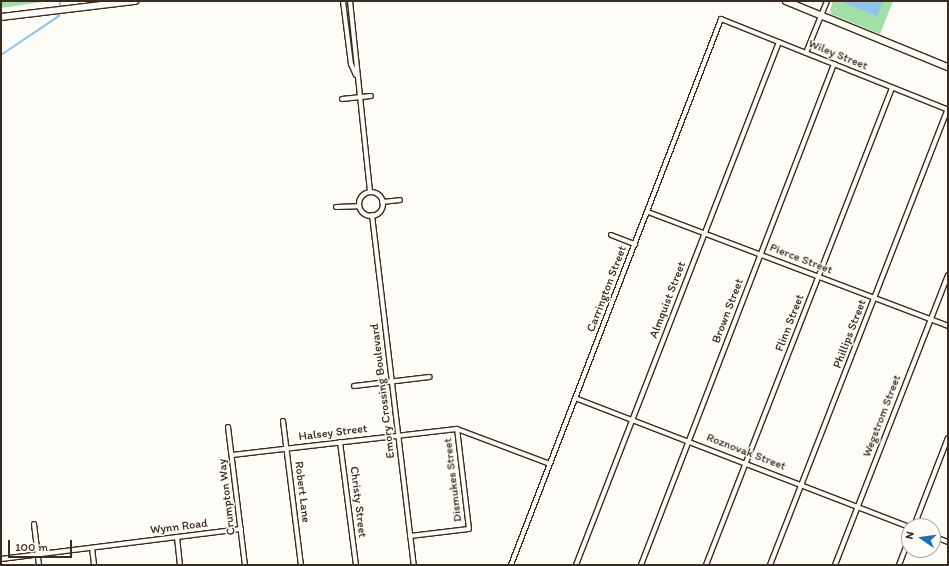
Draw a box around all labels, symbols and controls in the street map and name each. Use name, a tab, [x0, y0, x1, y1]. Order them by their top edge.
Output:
street label: Wiley Street	[806, 37, 870, 73]
street label: Pierce Street	[768, 240, 834, 278]
street label: Carrington Street	[584, 244, 630, 334]
street label: Almquist Street	[647, 260, 689, 340]
street label: Brown Street	[709, 277, 747, 345]
street label: Flinn Street	[772, 292, 808, 354]
street label: Phillips Street	[830, 298, 870, 370]
street label: Emory Crossing Boulevard	[368, 322, 398, 460]
street label: Wegstrom Street	[860, 373, 904, 459]
street label: Halsey Street	[298, 422, 368, 444]
street label: Roznovak Street	[704, 430, 788, 474]
street label: Dismukes Street	[441, 437, 465, 523]
street label: Crumpton Way	[215, 458, 239, 536]
street label: Robert Lane	[291, 460, 313, 524]
street label: Christy Street	[346, 466, 370, 538]
street label: Wynn Road	[150, 516, 208, 538]
north arrow	[901, 518, 941, 558]
text: N	[903, 530, 917, 540]
scale bar	[10, 532, 74, 558]
text: 100 m	[15, 540, 48, 554]

